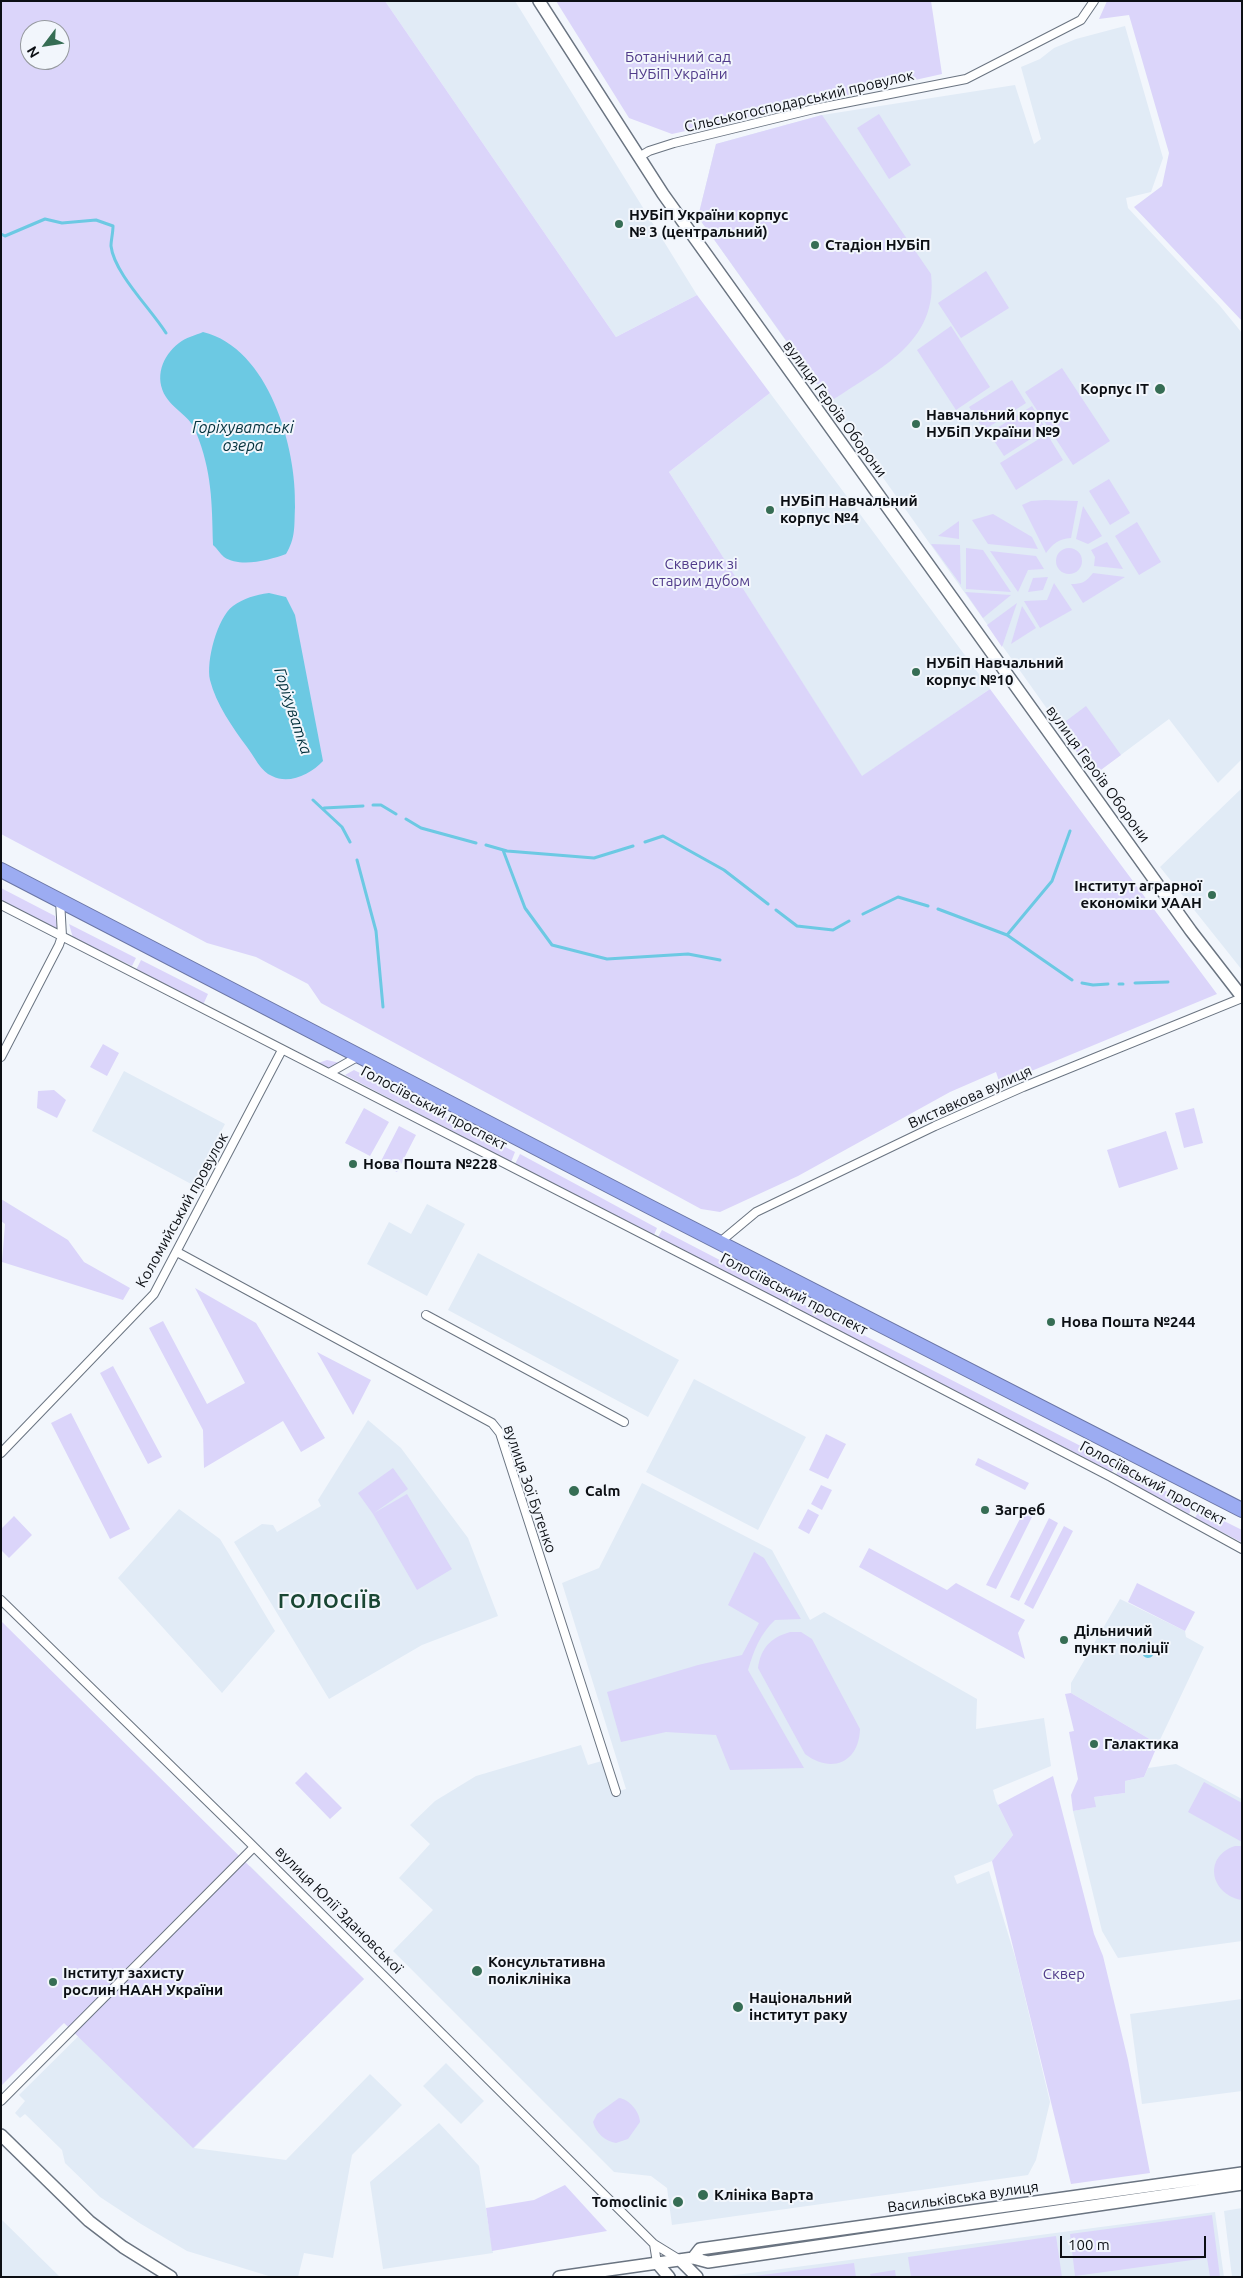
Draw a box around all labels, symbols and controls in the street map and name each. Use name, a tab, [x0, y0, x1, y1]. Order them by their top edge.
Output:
north arrow	[20, 20, 70, 70]
text: N	[23, 44, 43, 61]
park label: Ботанічний сад НУБіП України	[625, 48, 731, 83]
street label: Сільськогосподарський провулок	[682, 66, 916, 136]
place label: НУБіП України корпус № 3 (центральний)	[629, 206, 788, 241]
marker: НУБіП України корпус № 3 (центральний)	[613, 218, 625, 230]
place label: Стадіон НУБіП	[825, 236, 931, 254]
marker: Стадіон НУБіП	[809, 239, 821, 251]
street label: вулиця Героїв Оборони	[779, 337, 891, 481]
place label: Корпус ІТ	[1080, 380, 1149, 398]
marker: Корпус ІТ	[1153, 382, 1167, 396]
place label: Навчальний корпус НУБіП України №9	[926, 406, 1069, 441]
water label: Горіхуватські озера	[192, 418, 294, 456]
marker: Навчальний корпус НУБіП України №9	[910, 418, 922, 430]
place label: НУБіП Навчальний корпус №4	[780, 492, 918, 527]
marker: НУБіП Навчальний корпус №4	[764, 504, 776, 516]
park label: Скверик зі старим дубом	[652, 555, 750, 590]
place label: НУБіП Навчальний корпус №10	[926, 654, 1064, 689]
water label: Горіхуватка	[270, 665, 316, 757]
marker: НУБіП Навчальний корпус №10	[910, 666, 922, 678]
street label: вулиця Героїв Оборони	[1042, 702, 1154, 846]
place label: Інститут аграрної економіки УААН	[1074, 877, 1202, 912]
marker: Інститут аграрної економіки УААН	[1206, 889, 1218, 901]
street label: Голосіївський проспект	[358, 1062, 510, 1154]
street label: Виставкова вулиця	[905, 1062, 1035, 1132]
street label: Коломийський провулок	[132, 1129, 232, 1291]
place label: Нова Пошта №228	[363, 1155, 497, 1173]
marker: Нова Пошта №228	[347, 1158, 359, 1170]
street label: Голосіївський проспект	[717, 1249, 871, 1339]
place label: Нова Пошта №244	[1061, 1313, 1195, 1331]
marker: Нова Пошта №244	[1045, 1316, 1057, 1328]
street label: вулиця Зої Бутенко	[500, 1423, 560, 1555]
street label: Голосіївський проспект	[1077, 1437, 1229, 1529]
place label: Calm	[585, 1482, 620, 1500]
marker: Calm	[567, 1484, 581, 1498]
place label: Загреб	[995, 1501, 1045, 1519]
marker: Загреб	[979, 1504, 991, 1516]
district label: ГОЛОСІЇВ	[277, 1589, 383, 1613]
place label: Дільничий пункт поліції	[1074, 1622, 1168, 1657]
marker: Дільничий пункт поліції	[1058, 1634, 1070, 1646]
place label: Галактика	[1104, 1735, 1179, 1753]
marker: Галактика	[1088, 1738, 1100, 1750]
street label: вулиця Юлії Здановської	[271, 1842, 407, 1978]
place label: Консультативна поліклініка	[488, 1953, 606, 1988]
place label: Інститут захисту рослин НААН України	[63, 1964, 223, 1999]
marker: Консультативна поліклініка	[470, 1964, 484, 1978]
park label: Сквер	[1043, 1965, 1085, 1983]
marker: Інститут захисту рослин НААН України	[47, 1976, 59, 1988]
place label: Національний інститут раку	[749, 1989, 852, 2024]
marker: Національний інститут раку	[731, 2000, 745, 2014]
street label: Васильківська вулиця	[886, 2177, 1040, 2217]
place label: Клініка Варта	[714, 2186, 814, 2204]
marker: Клініка Варта	[696, 2188, 710, 2202]
place label: Tomoclinic	[592, 2193, 667, 2211]
marker: Tomoclinic	[671, 2195, 685, 2209]
scale bar	[1063, 2226, 1209, 2258]
text: 100 m	[1068, 2236, 1110, 2253]

